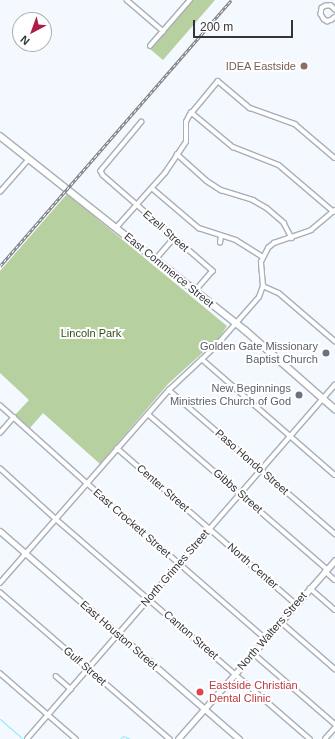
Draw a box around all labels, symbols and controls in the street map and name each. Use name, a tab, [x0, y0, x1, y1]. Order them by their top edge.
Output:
north arrow	[12, 12, 52, 52]
scale bar	[195, 12, 295, 38]
text: 200 m	[200, 20, 233, 34]
text: N	[18, 33, 32, 47]
place label: IDEA Eastside	[225, 59, 296, 73]
marker: IDEA Eastside	[299, 61, 309, 71]
street label: Ezell Street	[140, 208, 192, 254]
street label: East Commerce Street	[122, 230, 216, 310]
park label: Lincoln Park	[61, 326, 121, 340]
place label: Golden Gate Missionary Baptist Church	[200, 340, 318, 366]
marker: Golden Gate Missionary Baptist Church	[321, 348, 331, 358]
place label: New Beginnings Ministries Church of God	[170, 382, 291, 408]
marker: New Beginnings Ministries Church of God	[294, 390, 304, 400]
street label: Paso Hondo Street	[213, 427, 291, 497]
street label: Center Street	[134, 462, 192, 514]
street label: Gibbs Street	[211, 466, 265, 516]
street label: East Crockett Street	[91, 486, 173, 560]
street label: North Grimes Street	[138, 527, 212, 609]
street label: North Center	[225, 540, 281, 592]
street label: North Walters Street	[234, 589, 310, 673]
street label: East Houston Street	[78, 598, 160, 672]
street label: Canton Street	[161, 608, 221, 662]
street label: Gulf Street	[61, 644, 109, 688]
place label: Eastside Christian Dental Clinic	[209, 679, 298, 705]
marker: Eastside Christian Dental Clinic	[194, 686, 206, 698]

